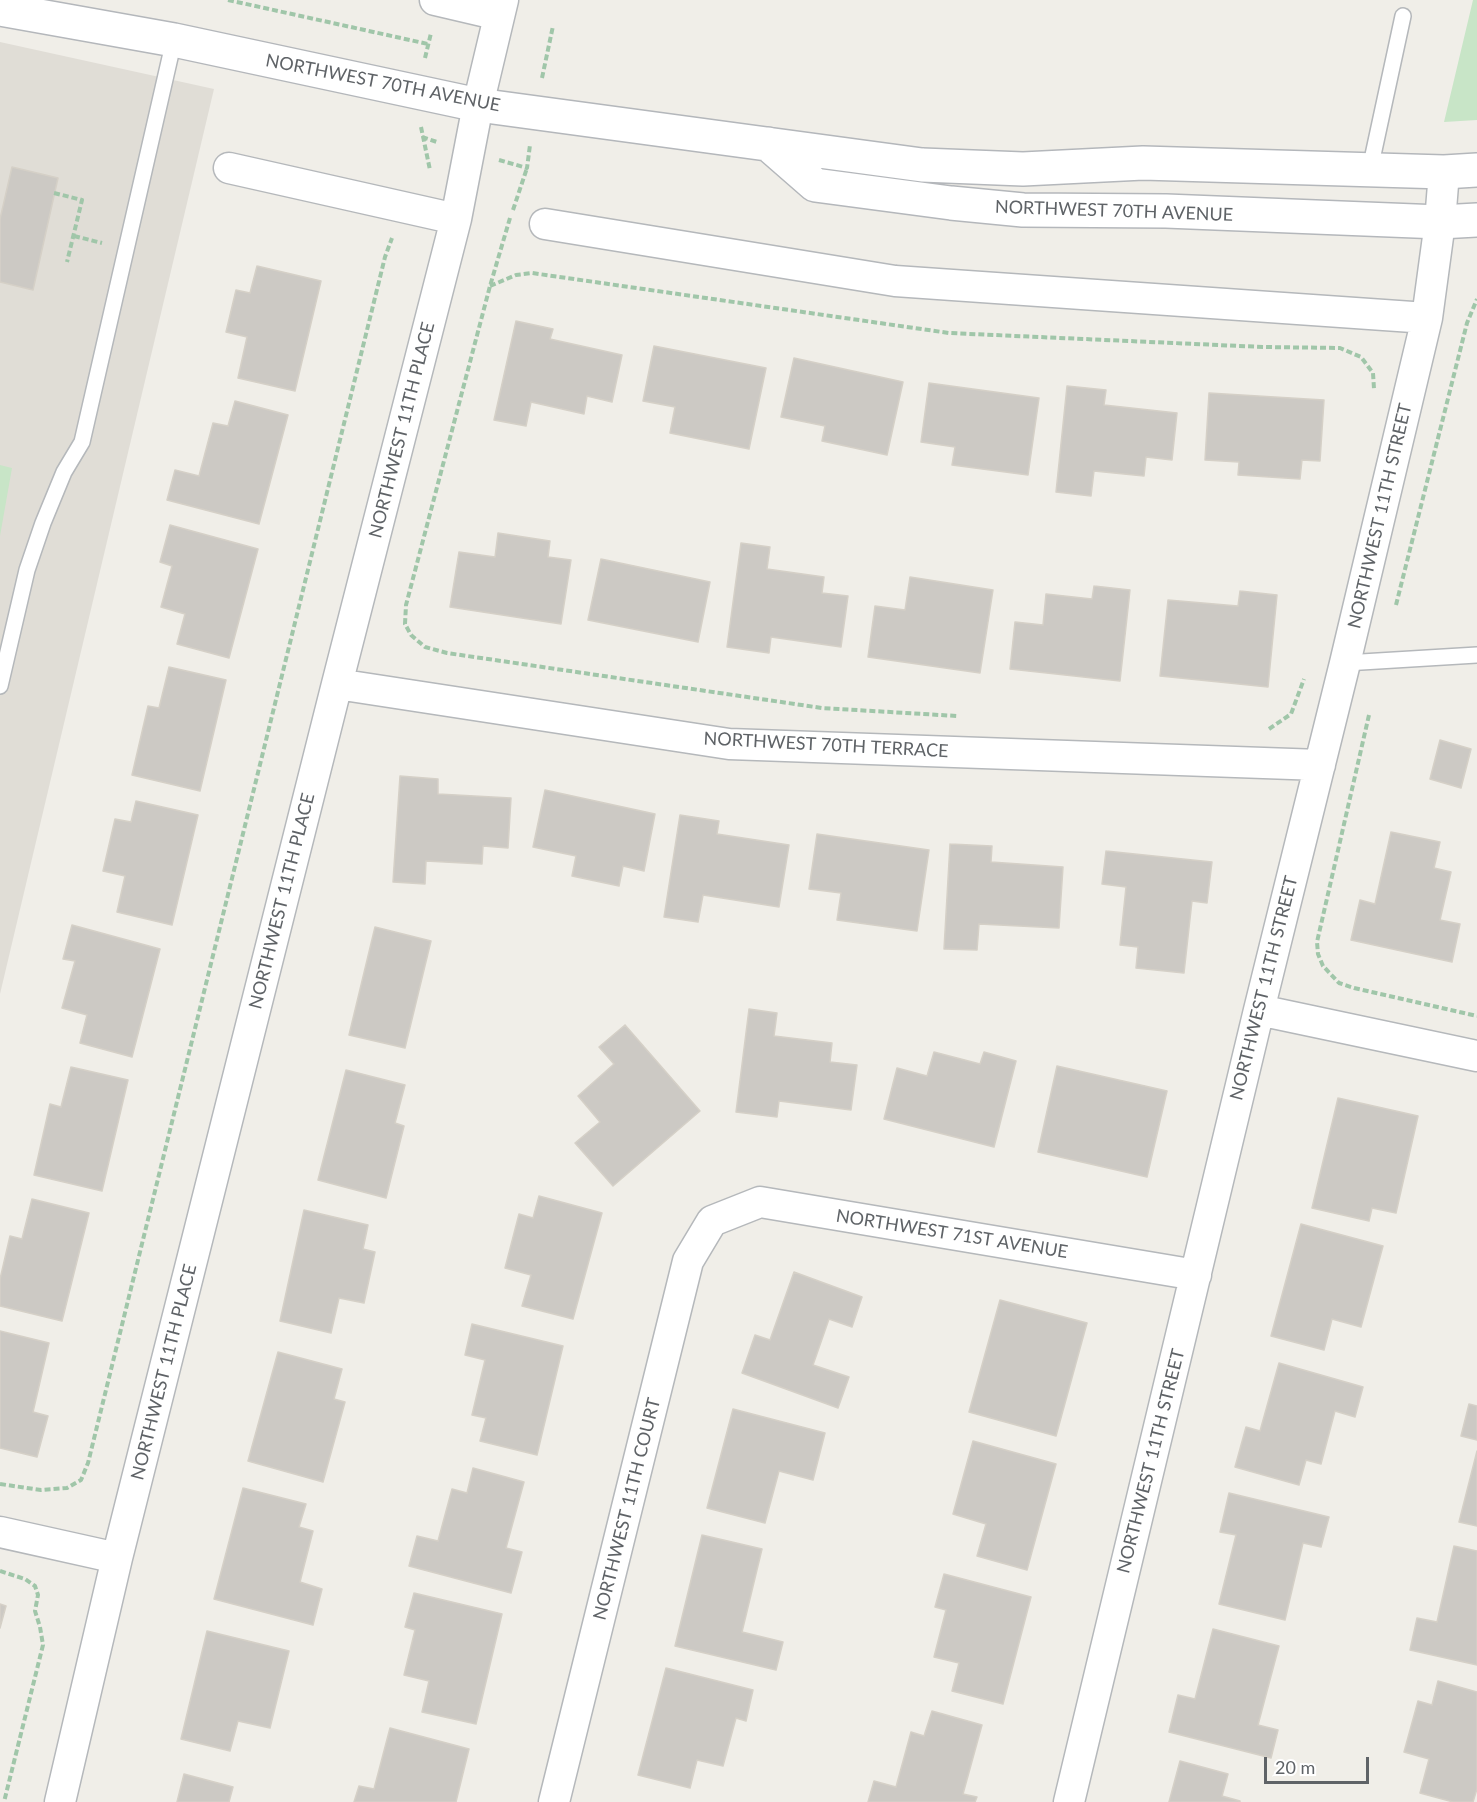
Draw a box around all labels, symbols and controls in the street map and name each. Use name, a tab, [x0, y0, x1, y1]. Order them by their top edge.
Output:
street label: NORTHWEST 70TH AVENUE	[264, 50, 502, 116]
street label: NORTHWEST 70TH AVENUE	[994, 196, 1234, 226]
street label: NORTHWEST 11TH PLACE	[365, 320, 439, 540]
street label: NORTHWEST 11TH STREET	[1344, 401, 1416, 631]
street label: NORTHWEST 70TH TERRACE	[703, 728, 949, 762]
street label: NORTHWEST 11TH PLACE	[245, 791, 319, 1011]
street label: NORTHWEST 11TH STREET	[1226, 874, 1302, 1102]
street label: NORTHWEST 71ST AVENUE	[835, 1205, 1069, 1263]
street label: NORTHWEST 11TH PLACE	[127, 1262, 201, 1482]
street label: NORTHWEST 11TH STREET	[1113, 1347, 1189, 1575]
street label: NORTHWEST 11TH COURT	[589, 1396, 665, 1622]
scale bar	[1267, 1745, 1372, 1783]
text: 20 m	[1275, 1756, 1315, 1778]

